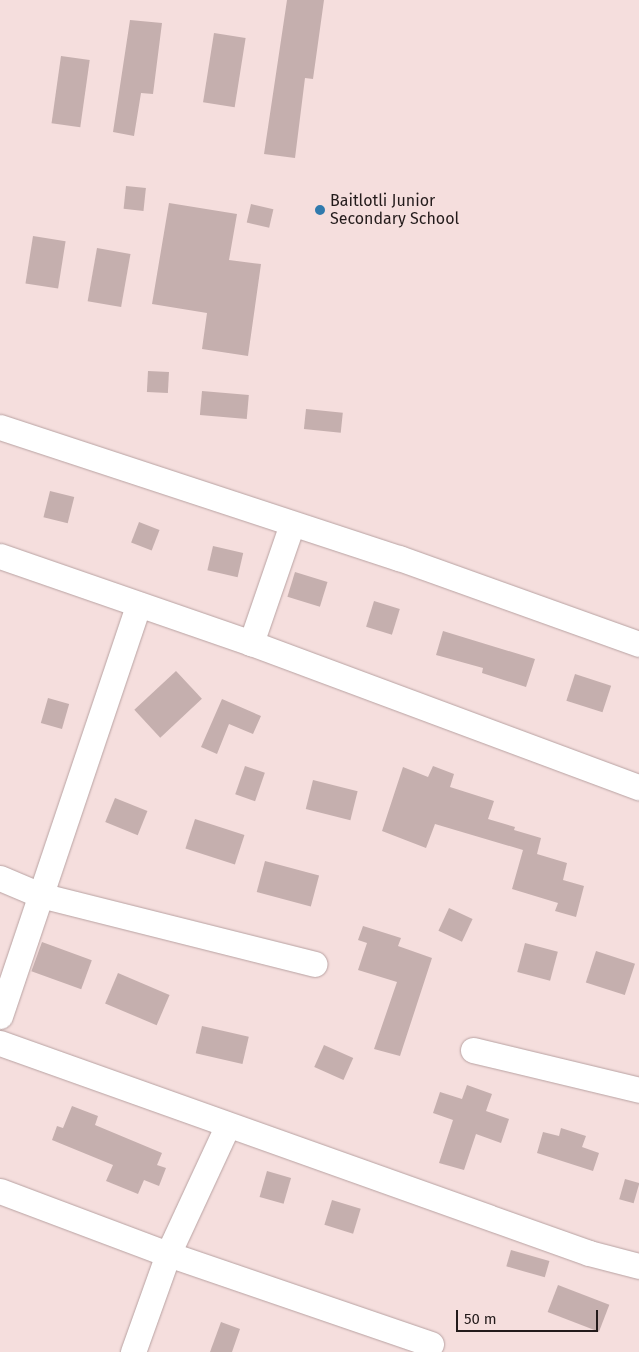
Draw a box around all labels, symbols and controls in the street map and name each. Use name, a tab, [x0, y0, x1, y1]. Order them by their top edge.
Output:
place label: Baitlotli Junior Secondary School	[330, 191, 459, 229]
marker: Baitlotli Junior Secondary School	[314, 204, 326, 216]
scale bar	[459, 1300, 602, 1332]
text: 50 m	[464, 1310, 497, 1328]

